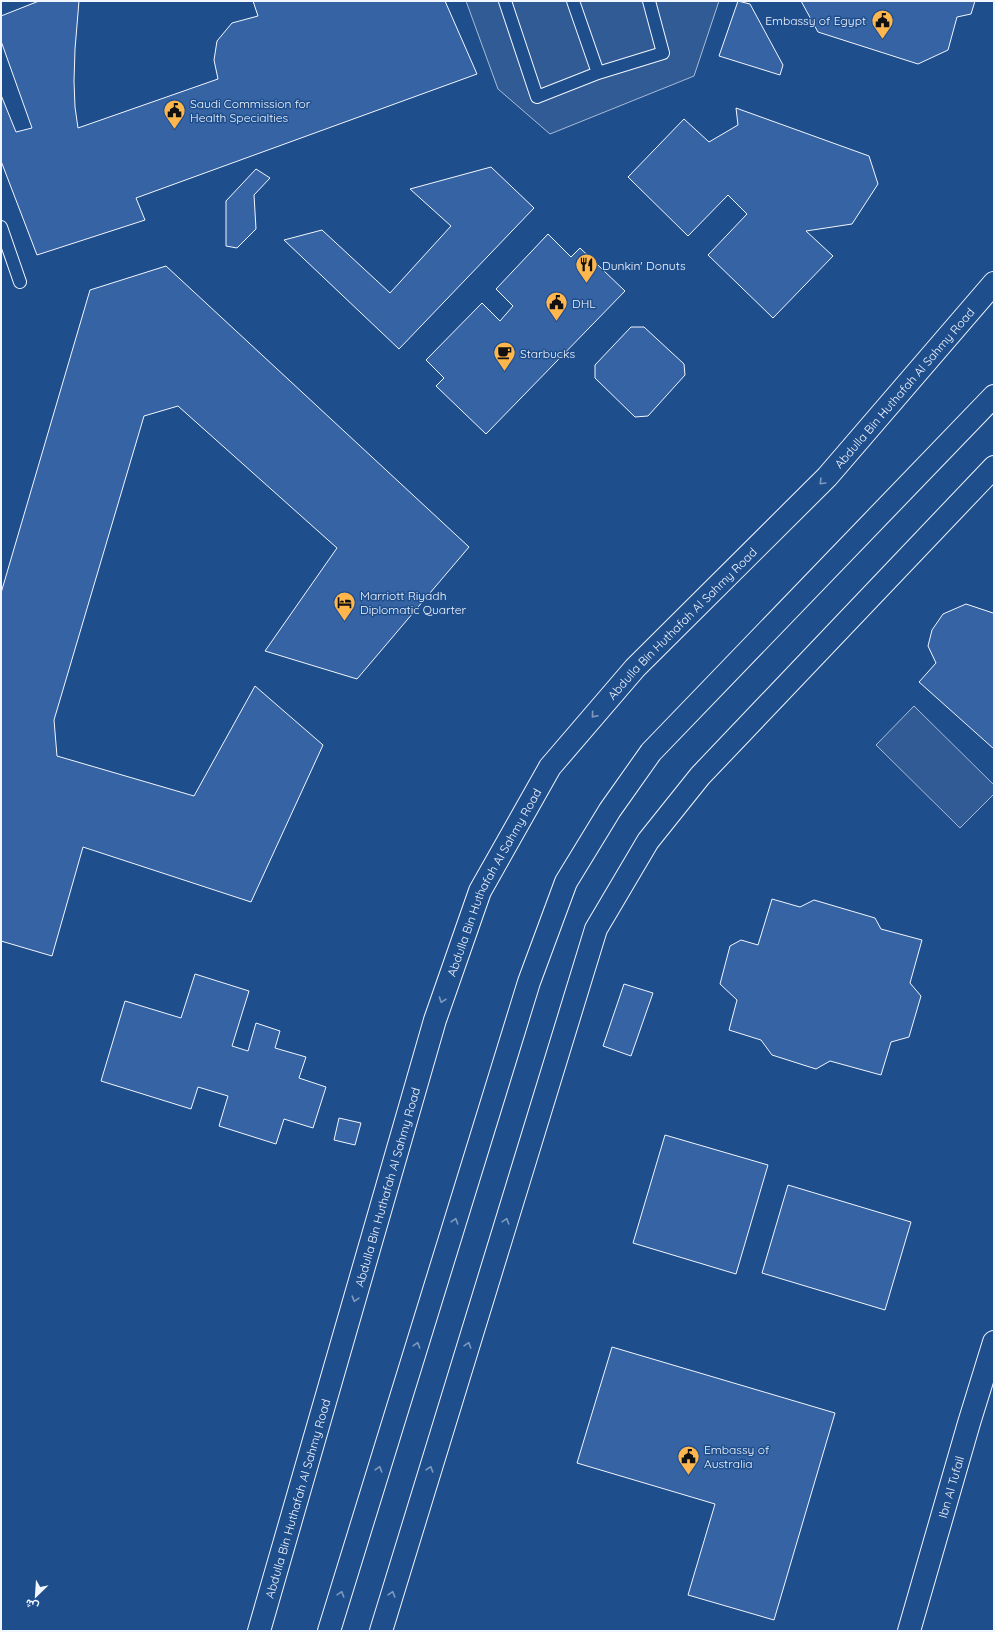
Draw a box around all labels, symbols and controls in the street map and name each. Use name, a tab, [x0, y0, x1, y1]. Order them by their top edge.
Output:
public building icon: Embassy of Egypt	[869, 7, 895, 40]
place label: Embassy of Egypt	[765, 13, 866, 28]
place label: Saudi Commission for Health Specialties	[190, 96, 311, 125]
public building icon: Saudi Commission for Health Specialties	[161, 97, 187, 130]
restaurant icon: Dunkin' Donuts	[573, 252, 599, 285]
place label: Dunkin' Donuts	[602, 258, 686, 273]
public building icon: DHL	[543, 290, 569, 323]
place label: DHL	[572, 296, 596, 311]
street label: Abdulla Bin Huthafah Al Sahmy Road	[831, 304, 977, 471]
cafe icon: Starbucks	[491, 340, 517, 373]
place label: Starbucks	[520, 346, 575, 361]
one-way arrow	[819, 477, 827, 485]
street label: Abdulla Bin Huthafah Al Sahmy Road	[604, 544, 759, 702]
place label: Marriott Riyadh Diplomatic Quarter	[360, 588, 467, 617]
hotel icon: Marriott Riyadh Diplomatic Quarter	[332, 589, 358, 622]
one-way arrow	[592, 710, 599, 718]
street label: Abdulla Bin Huthafah Al Sahmy Road	[443, 785, 544, 978]
one-way arrow	[439, 996, 447, 1003]
street label: Abdulla Bin Huthafah Al Sahmy Road	[351, 1086, 423, 1289]
one-way arrow	[502, 1217, 510, 1224]
one-way arrow	[450, 1218, 459, 1225]
one-way arrow	[351, 1296, 360, 1303]
one-way arrow	[412, 1342, 421, 1349]
one-way arrow	[463, 1342, 472, 1349]
street label: Abdulla Bin Huthafah Al Sahmy Road	[261, 1397, 333, 1600]
place label: Embassy of Australia	[704, 1442, 770, 1471]
public building icon: Embassy of Australia	[676, 1443, 702, 1476]
street label: Ibn Al Tufail	[935, 1454, 967, 1520]
one-way arrow	[374, 1466, 383, 1473]
one-way arrow	[425, 1466, 434, 1473]
north arrow	[16, 1576, 56, 1616]
one-way arrow	[336, 1590, 345, 1597]
one-way arrow	[387, 1590, 396, 1597]
text: ش	[23, 1596, 41, 1614]

